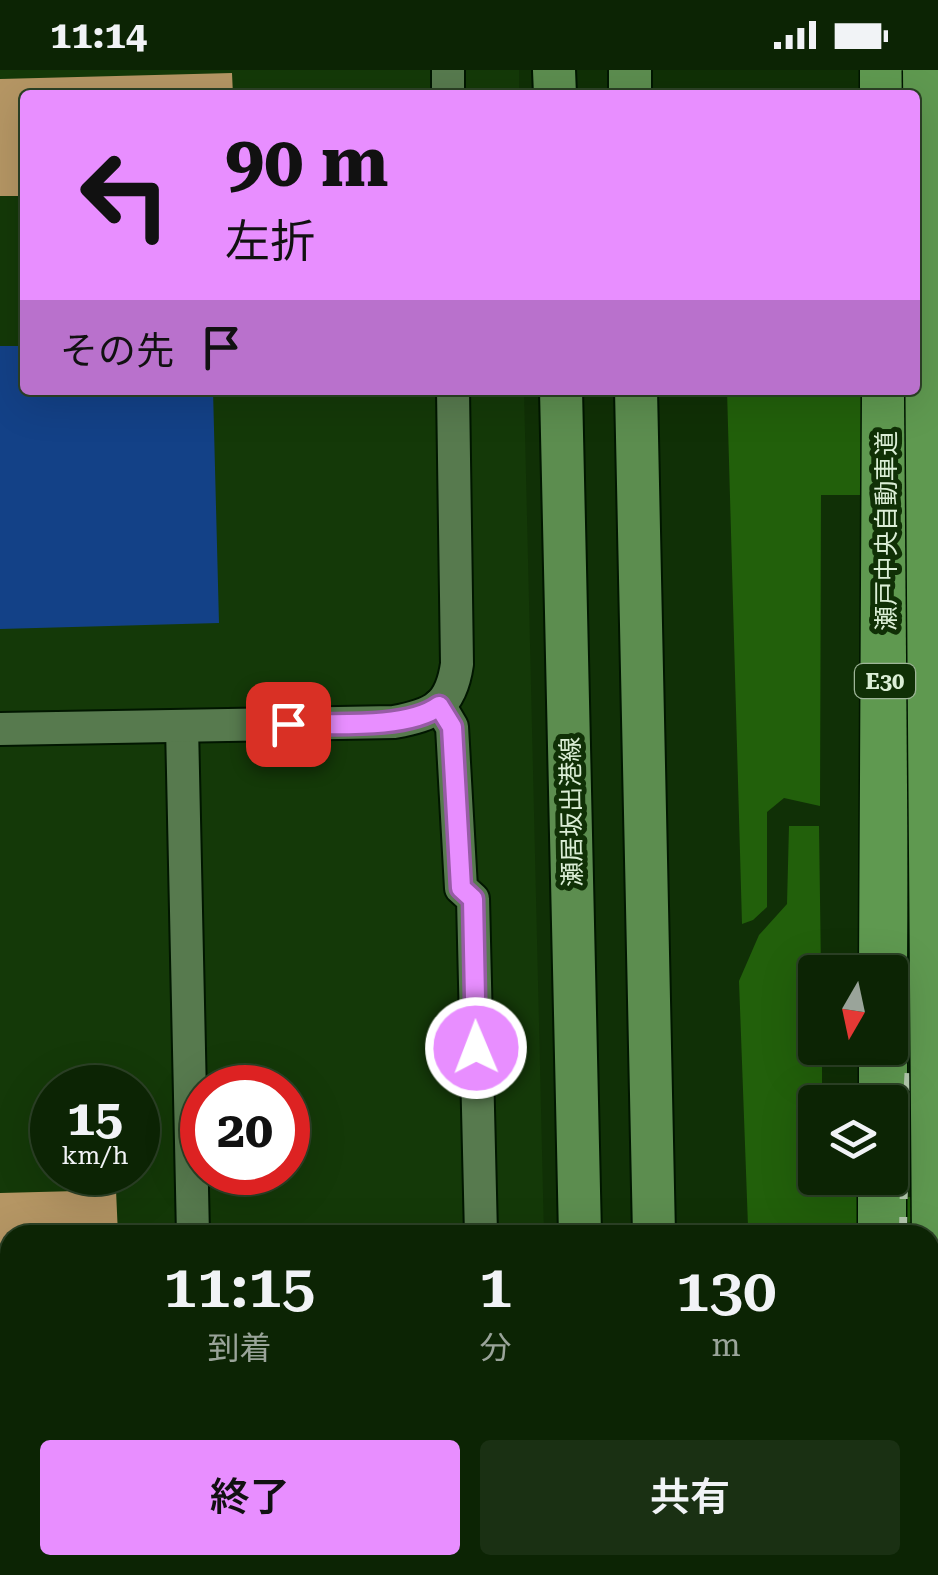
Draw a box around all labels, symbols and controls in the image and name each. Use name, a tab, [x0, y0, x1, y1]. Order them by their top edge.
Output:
text: 11:14	[50, 13, 147, 57]
text: 90 m	[225, 121, 389, 203]
icon: left	[60, 130, 190, 260]
text: 左折	[225, 215, 315, 268]
icon: arrive	[194, 320, 249, 375]
text: その先	[60, 329, 174, 373]
street label: 瀬戸中央自動車道	[872, 431, 901, 631]
road number: E30	[855, 664, 915, 698]
pin	[246, 682, 331, 767]
icon: arrive	[261, 697, 316, 752]
street label: 瀬居坂出港線	[556, 737, 587, 887]
north arrow	[798, 955, 908, 1065]
map controls	[798, 955, 908, 1195]
position arrow	[424, 996, 528, 1100]
speed limit sign: 20	[180, 1065, 310, 1195]
button: layers	[798, 1085, 908, 1195]
text: 15	[67, 1089, 123, 1147]
text: km/h	[62, 1141, 128, 1170]
text: 11:15	[163, 1251, 315, 1322]
text: 1	[479, 1251, 512, 1322]
text: 130	[676, 1255, 777, 1326]
text: m	[712, 1326, 741, 1364]
text: 到着	[207, 1329, 271, 1367]
text: 分	[480, 1329, 512, 1367]
button: 終了	[40, 1440, 460, 1555]
button: 共有	[480, 1440, 900, 1555]

